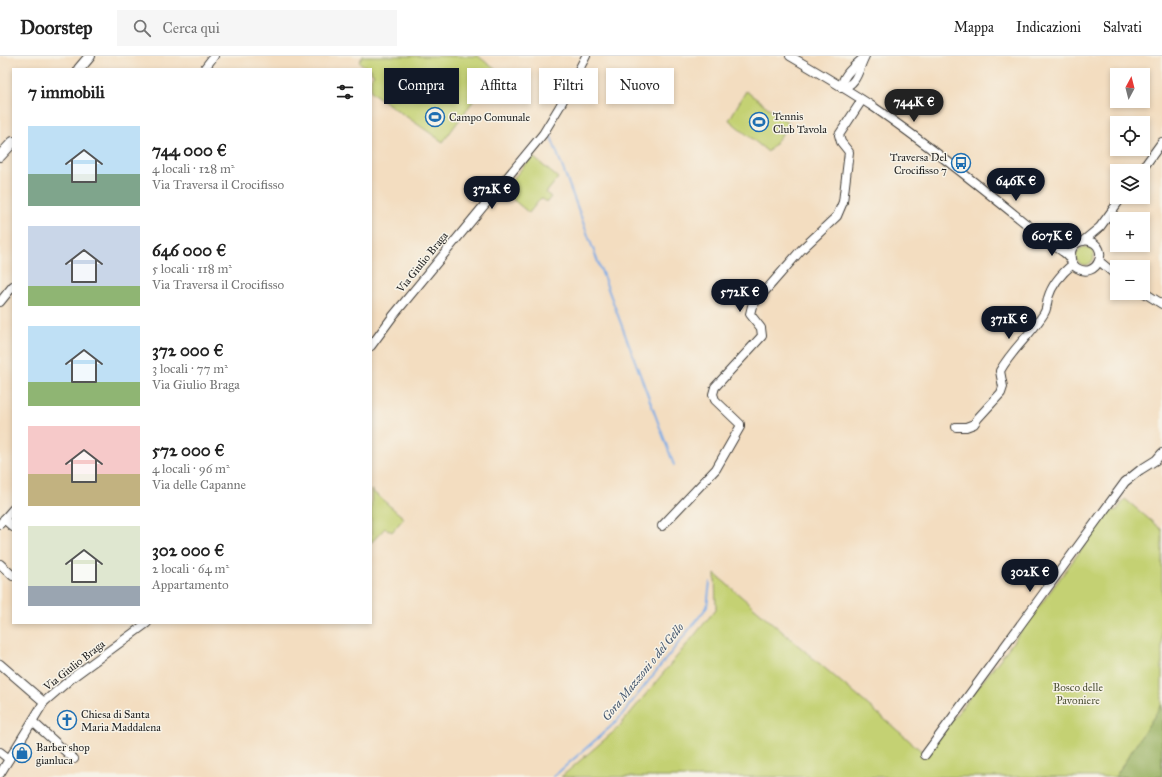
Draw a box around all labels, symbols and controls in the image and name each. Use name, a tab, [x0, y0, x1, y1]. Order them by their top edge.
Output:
search box	[117, 10, 397, 46]
text: Doorstep	[20, 16, 93, 39]
icon: search	[131, 17, 153, 39]
text: Cerca qui	[163, 19, 220, 37]
text: Mappa	[954, 19, 994, 36]
text: Indicazioni	[1016, 19, 1081, 36]
text: Salvati	[1103, 19, 1142, 36]
chip: Compra	[384, 68, 459, 104]
chip: Affitta	[467, 68, 531, 104]
chip: Filtri	[539, 68, 598, 104]
chip: Nuovo	[606, 68, 674, 104]
north arrow	[1110, 68, 1150, 108]
map controls	[1110, 68, 1150, 300]
icon: filters	[334, 81, 356, 103]
text: 7 immobili	[28, 82, 105, 103]
pin: 744K €	[881, 89, 947, 123]
text: 744K €	[893, 94, 935, 110]
sports icon: Campo Comunale	[424, 106, 446, 128]
place label: Tennis Club Tavola	[773, 110, 827, 136]
place label: Campo Comunale	[449, 111, 531, 124]
sports icon: Tennis Club Tavola	[748, 111, 770, 133]
button: locate	[1110, 116, 1150, 156]
text: 744 000 €	[152, 140, 227, 161]
icon: home	[60, 142, 108, 190]
place label: Traversa Del Crocifisso 7	[890, 151, 947, 177]
bus stop icon: Traversa Del Crocifisso 7	[950, 152, 972, 174]
text: 4 locali · 128 m²	[152, 161, 235, 177]
button: layers	[1110, 164, 1150, 204]
pin: 646K €	[983, 168, 1049, 202]
text: 646K €	[996, 173, 1036, 189]
pin: 372K €	[459, 176, 525, 210]
text: Via Traversa il Crocifisso	[152, 177, 284, 193]
text: 372K €	[473, 181, 511, 197]
button: +	[1110, 212, 1150, 252]
pin: 607K €	[1019, 223, 1085, 257]
text: 607K €	[1031, 228, 1073, 244]
street label: Via Giulio Braga	[393, 229, 451, 296]
text: 646 000 €	[152, 240, 226, 261]
icon: home	[60, 242, 108, 290]
button: −	[1110, 260, 1150, 300]
text: 5 locali · 118 m²	[152, 261, 232, 277]
text: Via Traversa il Crocifisso	[152, 277, 284, 293]
pin: 572K €	[707, 279, 773, 313]
text: 572K €	[720, 284, 760, 300]
pin: 371K €	[976, 306, 1042, 340]
text: 371K €	[990, 311, 1028, 327]
text: 372 000 €	[152, 340, 224, 361]
icon: home	[60, 342, 108, 390]
text: 3 locali · 77 m²	[152, 361, 228, 377]
text: Via Giulio Braga	[152, 377, 240, 393]
text: 572 000 €	[152, 440, 225, 461]
icon: home	[60, 442, 108, 490]
text: 4 locali · 96 m²	[152, 461, 230, 477]
text: Via delle Capanne	[152, 477, 246, 493]
text: 302 000 €	[152, 540, 224, 561]
icon: home	[60, 542, 108, 590]
pin: 302K €	[997, 559, 1063, 593]
text: 2 locali · 64 m²	[152, 561, 229, 577]
text: 302K €	[1010, 564, 1050, 580]
text: Appartamento	[152, 577, 229, 593]
water label: Gora Mazzoni o del Gello	[599, 620, 687, 724]
street label: Via Giulio Braga	[40, 637, 108, 694]
park label: Bosco delle Pavoniere	[1053, 681, 1103, 707]
place label: Chiesa di Santa Maria Maddalena	[81, 708, 161, 734]
church icon: Chiesa di Santa Maria Maddalena	[56, 709, 78, 731]
place label: Barber shop gianluca	[36, 741, 90, 767]
shop icon: Barber shop gianluca	[11, 742, 33, 764]

